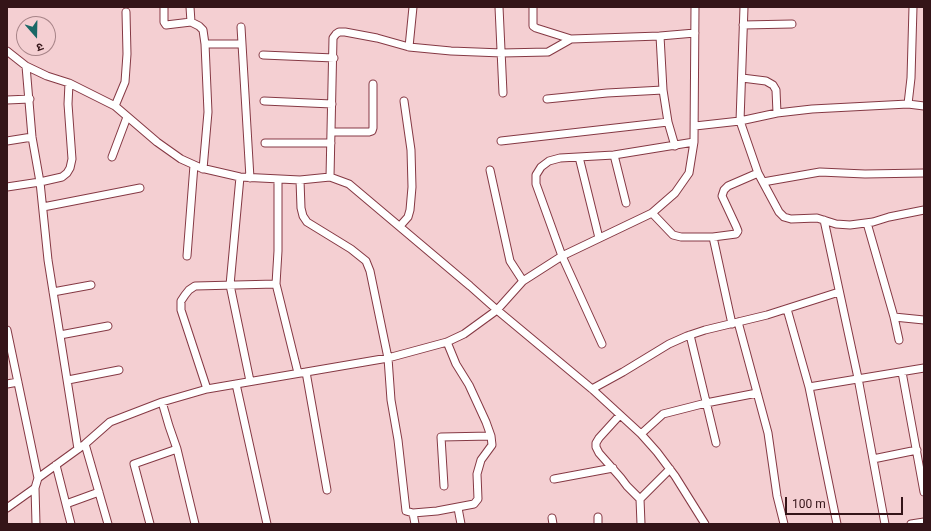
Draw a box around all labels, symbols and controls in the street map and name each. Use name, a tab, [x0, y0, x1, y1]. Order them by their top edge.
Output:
north arrow	[16, 16, 56, 56]
text: उ	[35, 40, 45, 54]
scale bar	[787, 489, 905, 515]
text: 100 m	[792, 497, 826, 511]

